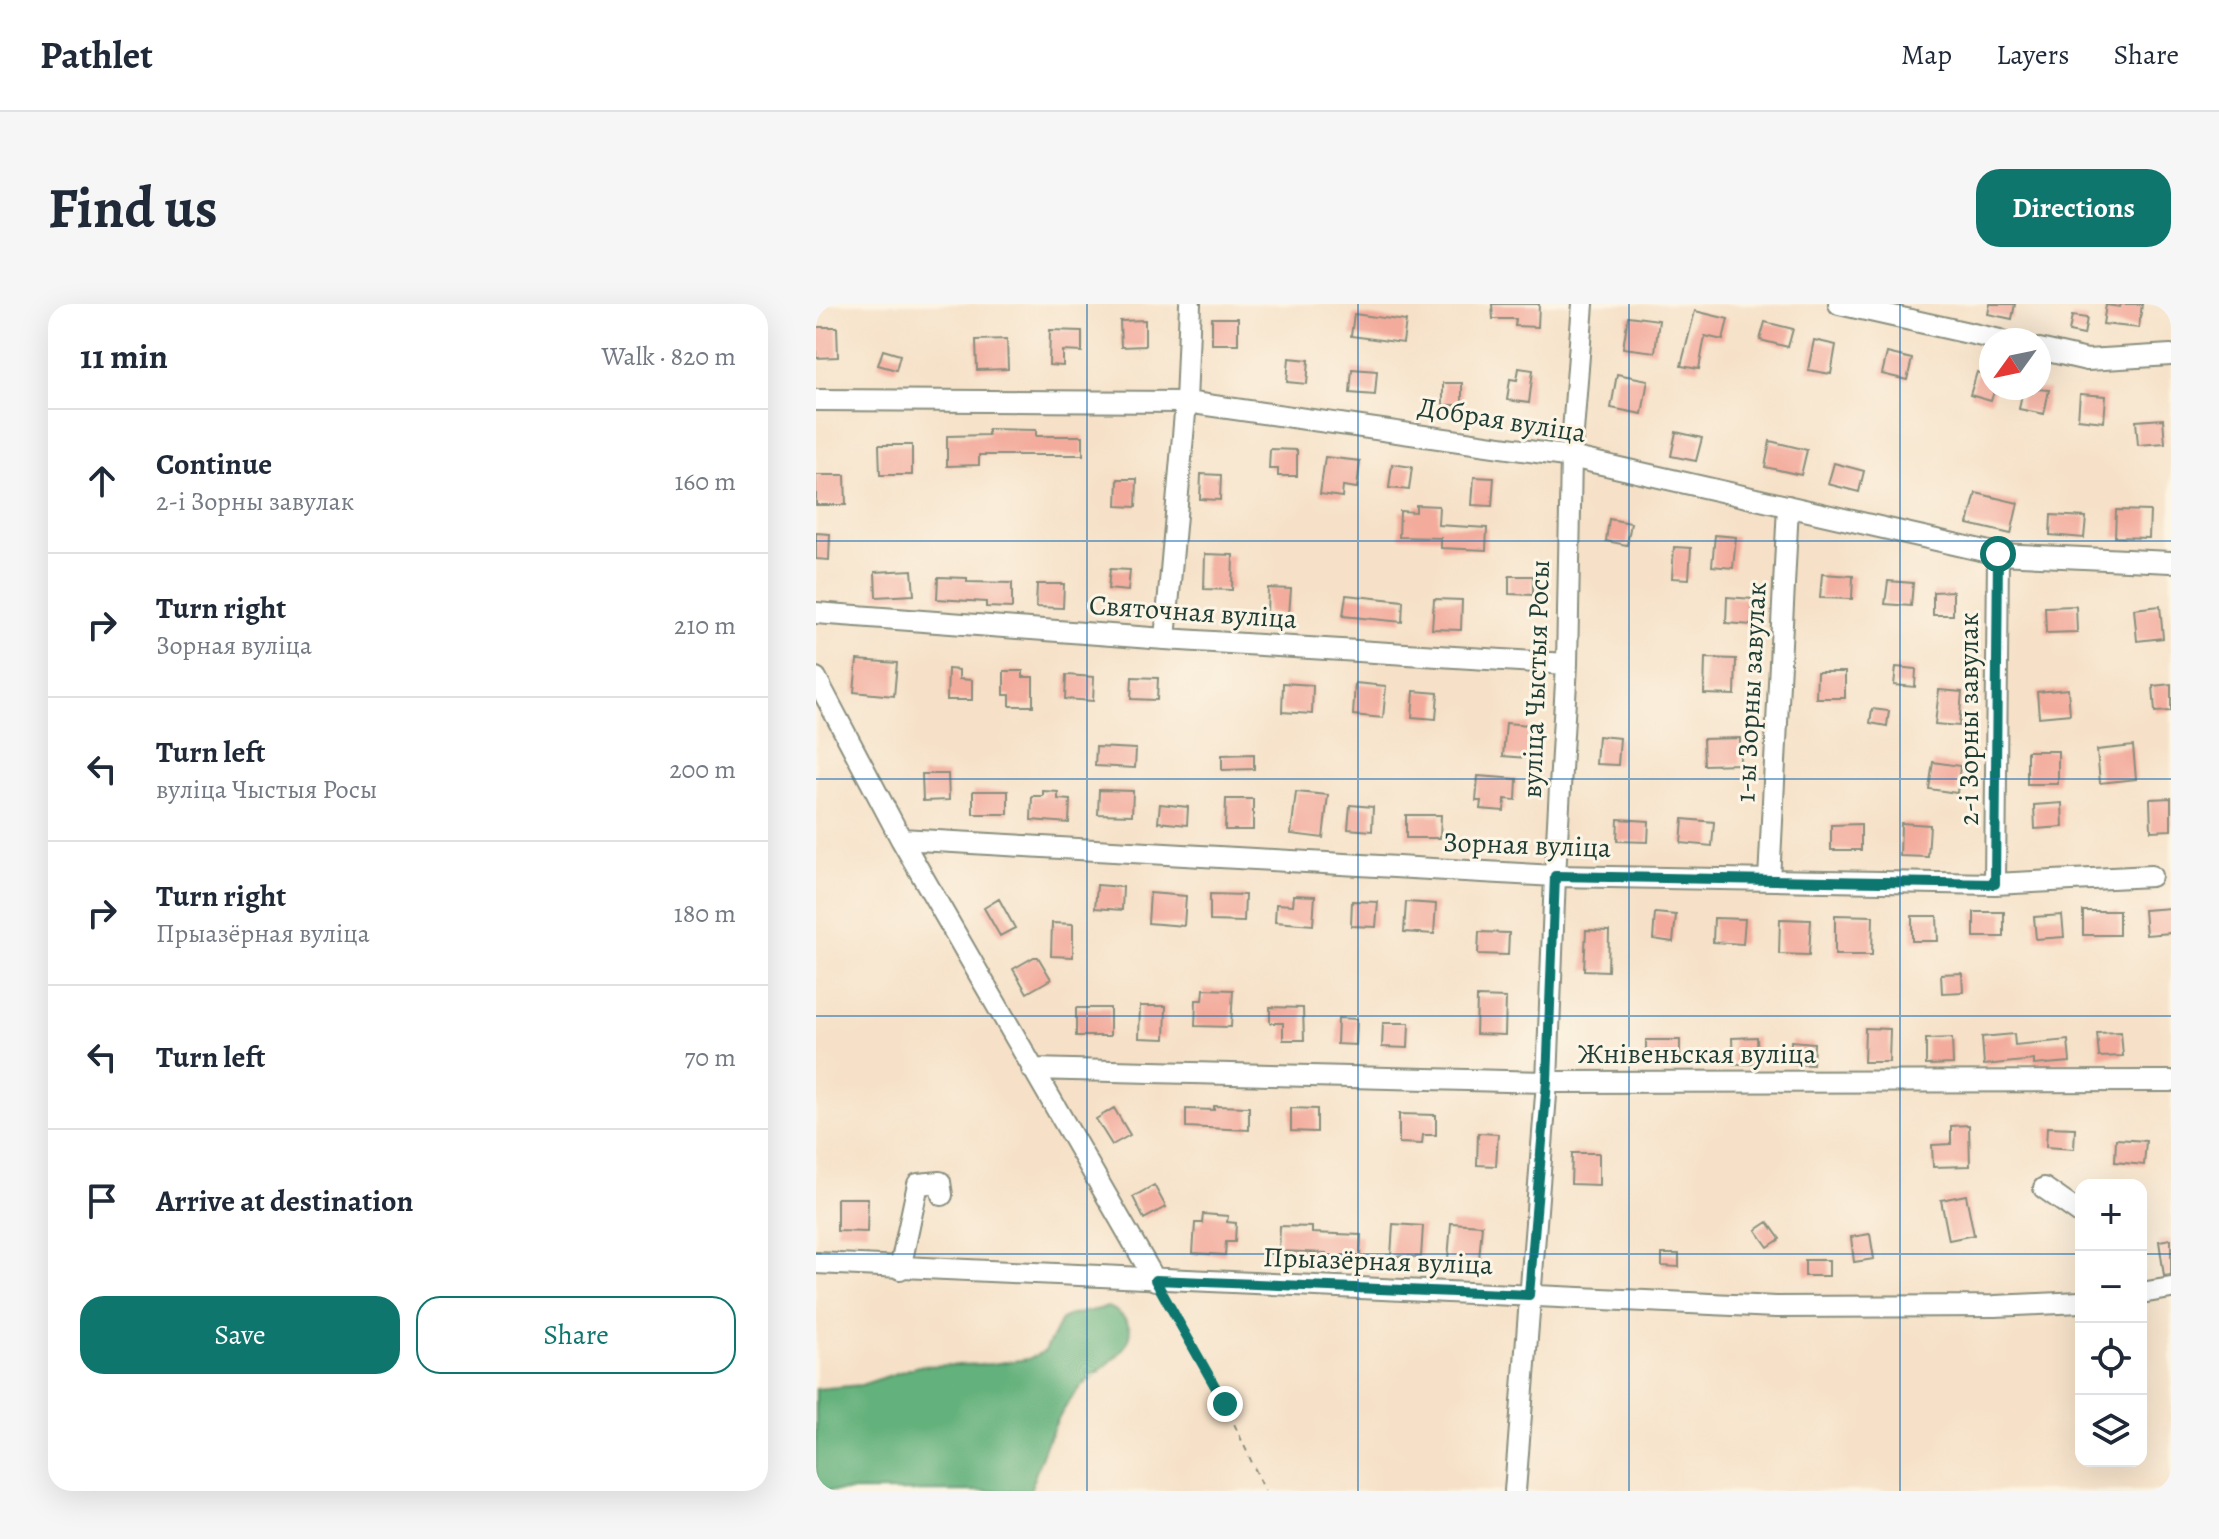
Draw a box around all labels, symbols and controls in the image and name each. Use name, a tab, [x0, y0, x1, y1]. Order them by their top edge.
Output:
text: Pathlet	[40, 29, 153, 81]
text: Map	[1901, 36, 1952, 74]
text: Layers	[1996, 36, 2069, 74]
text: Share	[2113, 36, 2179, 74]
button: Directions	[1976, 169, 2171, 247]
text: Find us	[48, 170, 218, 246]
north arrow	[1979, 328, 2051, 400]
text: 11 min	[80, 333, 168, 380]
text: Walk · 820 m	[601, 339, 736, 374]
street label: Добрая вуліца	[1415, 388, 1589, 452]
text: Continue	[156, 444, 272, 484]
icon: ahead	[80, 459, 124, 503]
text: 160 m	[674, 464, 736, 499]
text: 2-і Зорны завулак	[156, 484, 354, 519]
route start	[1980, 536, 2016, 572]
street label: вуліца Чыстыя Росы	[1513, 559, 1559, 799]
street label: 1-ы Зорны завулак	[1726, 581, 1776, 803]
street label: Святочная вуліца	[1088, 586, 1298, 638]
text: Turn right	[156, 588, 286, 628]
icon: right	[80, 603, 124, 647]
text: 210 m	[674, 608, 736, 643]
street label: 2-і Зорны завулак	[1950, 612, 1988, 826]
text: Зорная вуліца	[156, 628, 312, 663]
text: Turn left	[156, 732, 265, 772]
icon: left	[80, 747, 124, 791]
text: 200 m	[669, 752, 736, 787]
text: вуліца Чыстыя Росы	[156, 772, 377, 807]
street label: Зорная вуліца	[1442, 823, 1612, 867]
text: Turn right	[156, 876, 286, 916]
icon: right	[80, 891, 124, 935]
text: 180 m	[674, 896, 736, 931]
text: Прыазёрная вуліца	[156, 916, 370, 951]
icon: left	[80, 1035, 124, 1079]
street label: Жнівеньская вуліца	[1578, 1035, 1816, 1073]
text: Turn left	[156, 1037, 265, 1077]
text: 70 m	[684, 1040, 736, 1075]
icon: arrive	[80, 1179, 124, 1223]
map controls	[2075, 1179, 2147, 1467]
button: +	[2075, 1179, 2147, 1251]
text: Arrive at destination	[156, 1181, 413, 1221]
street label: Прыазёрная вуліца	[1262, 1238, 1494, 1284]
button: −	[2075, 1251, 2147, 1323]
button: Save	[80, 1296, 400, 1374]
button: Share	[416, 1296, 736, 1374]
button: locate	[2075, 1323, 2147, 1395]
route end	[1207, 1386, 1243, 1422]
button: layers	[2075, 1395, 2147, 1467]

